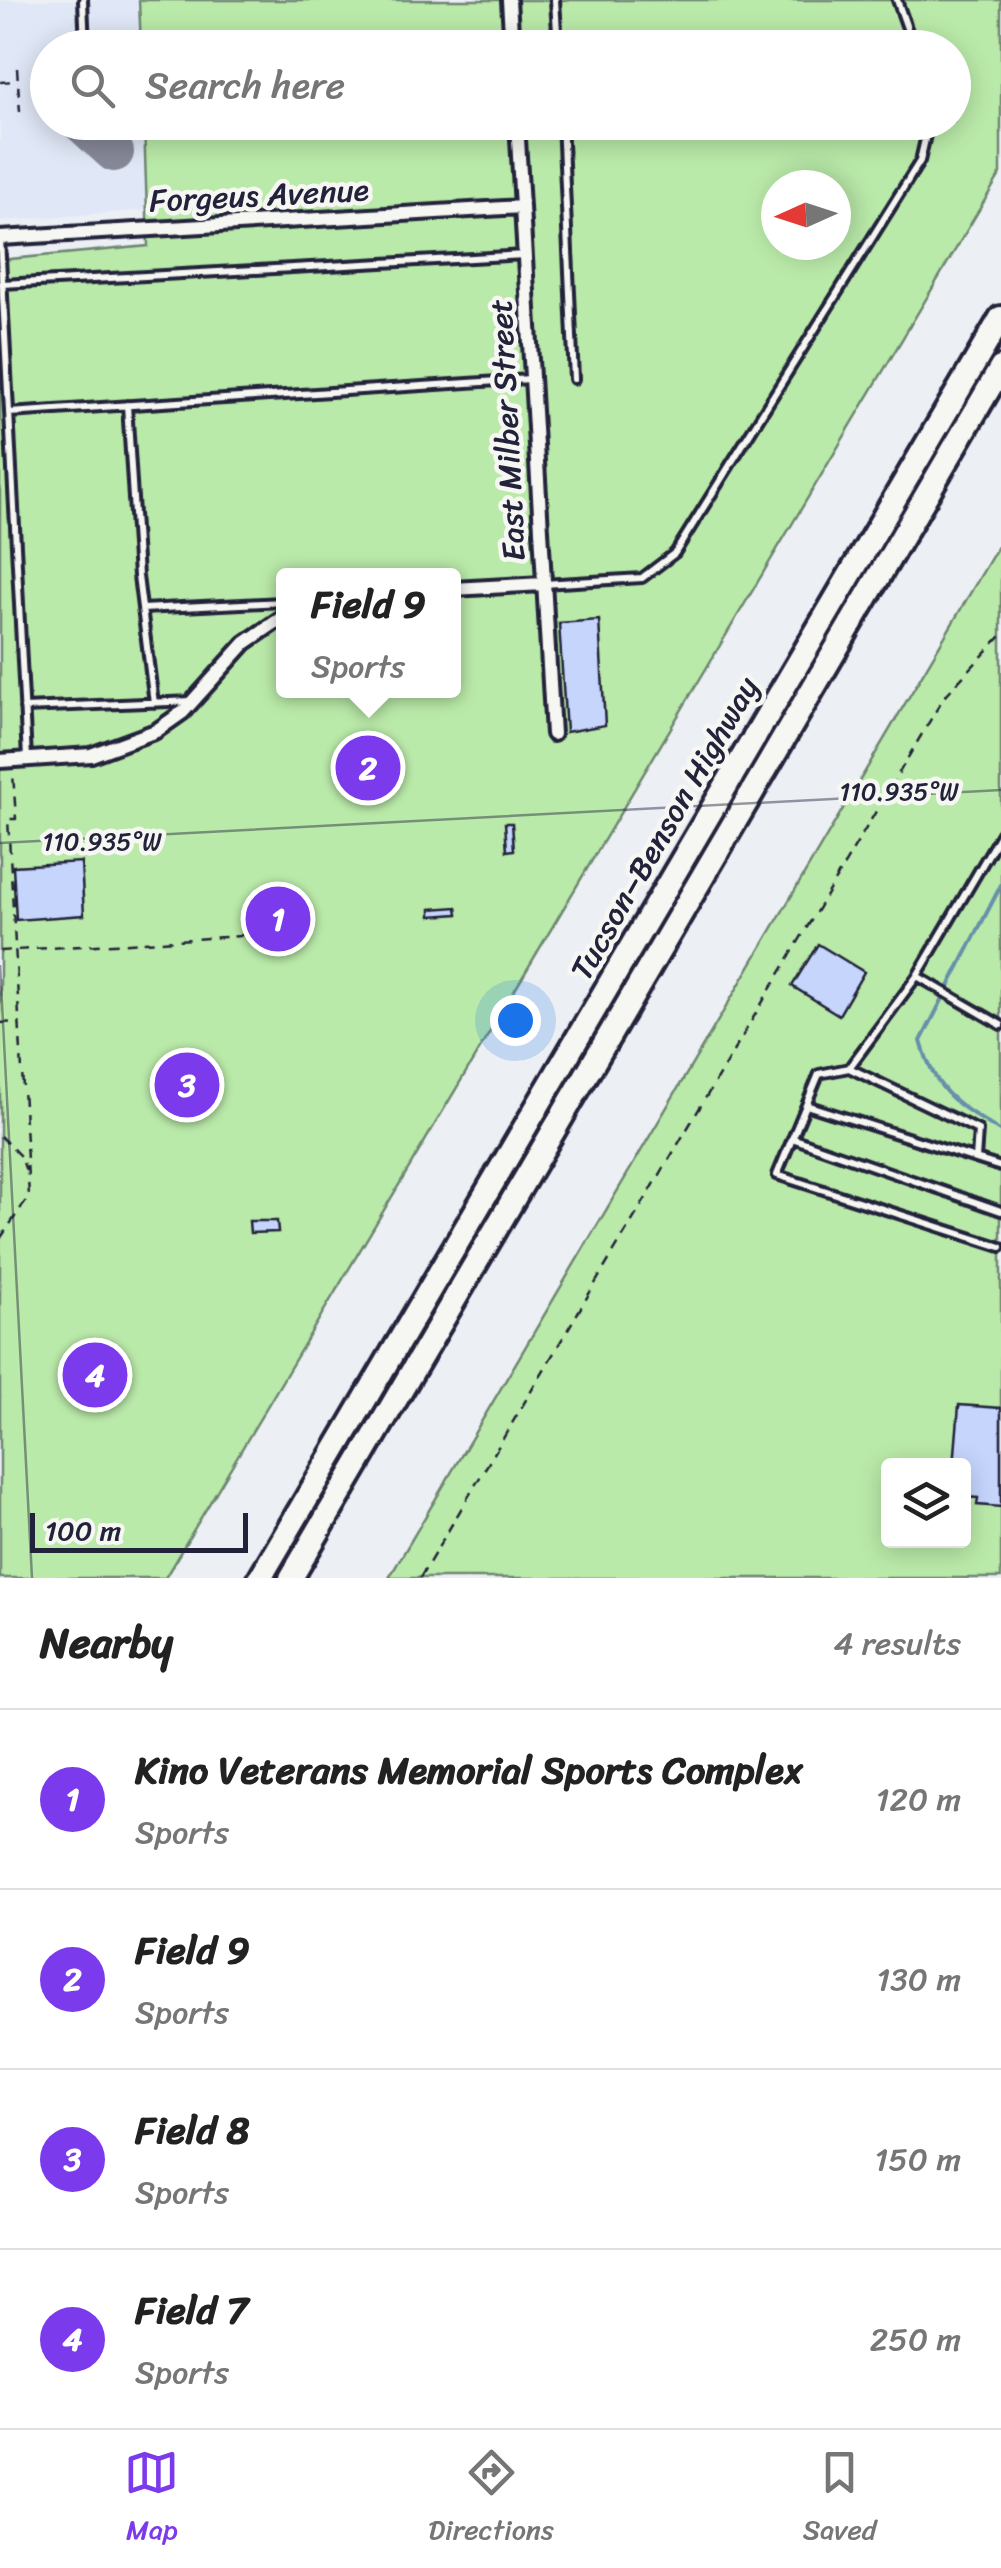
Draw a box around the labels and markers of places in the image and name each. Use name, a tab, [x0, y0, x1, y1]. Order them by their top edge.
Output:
pin: 2	[336, 730, 400, 806]
pin: 1	[246, 882, 310, 956]
pin: 3	[154, 1048, 220, 1122]
pin: 4	[62, 1338, 128, 1412]

